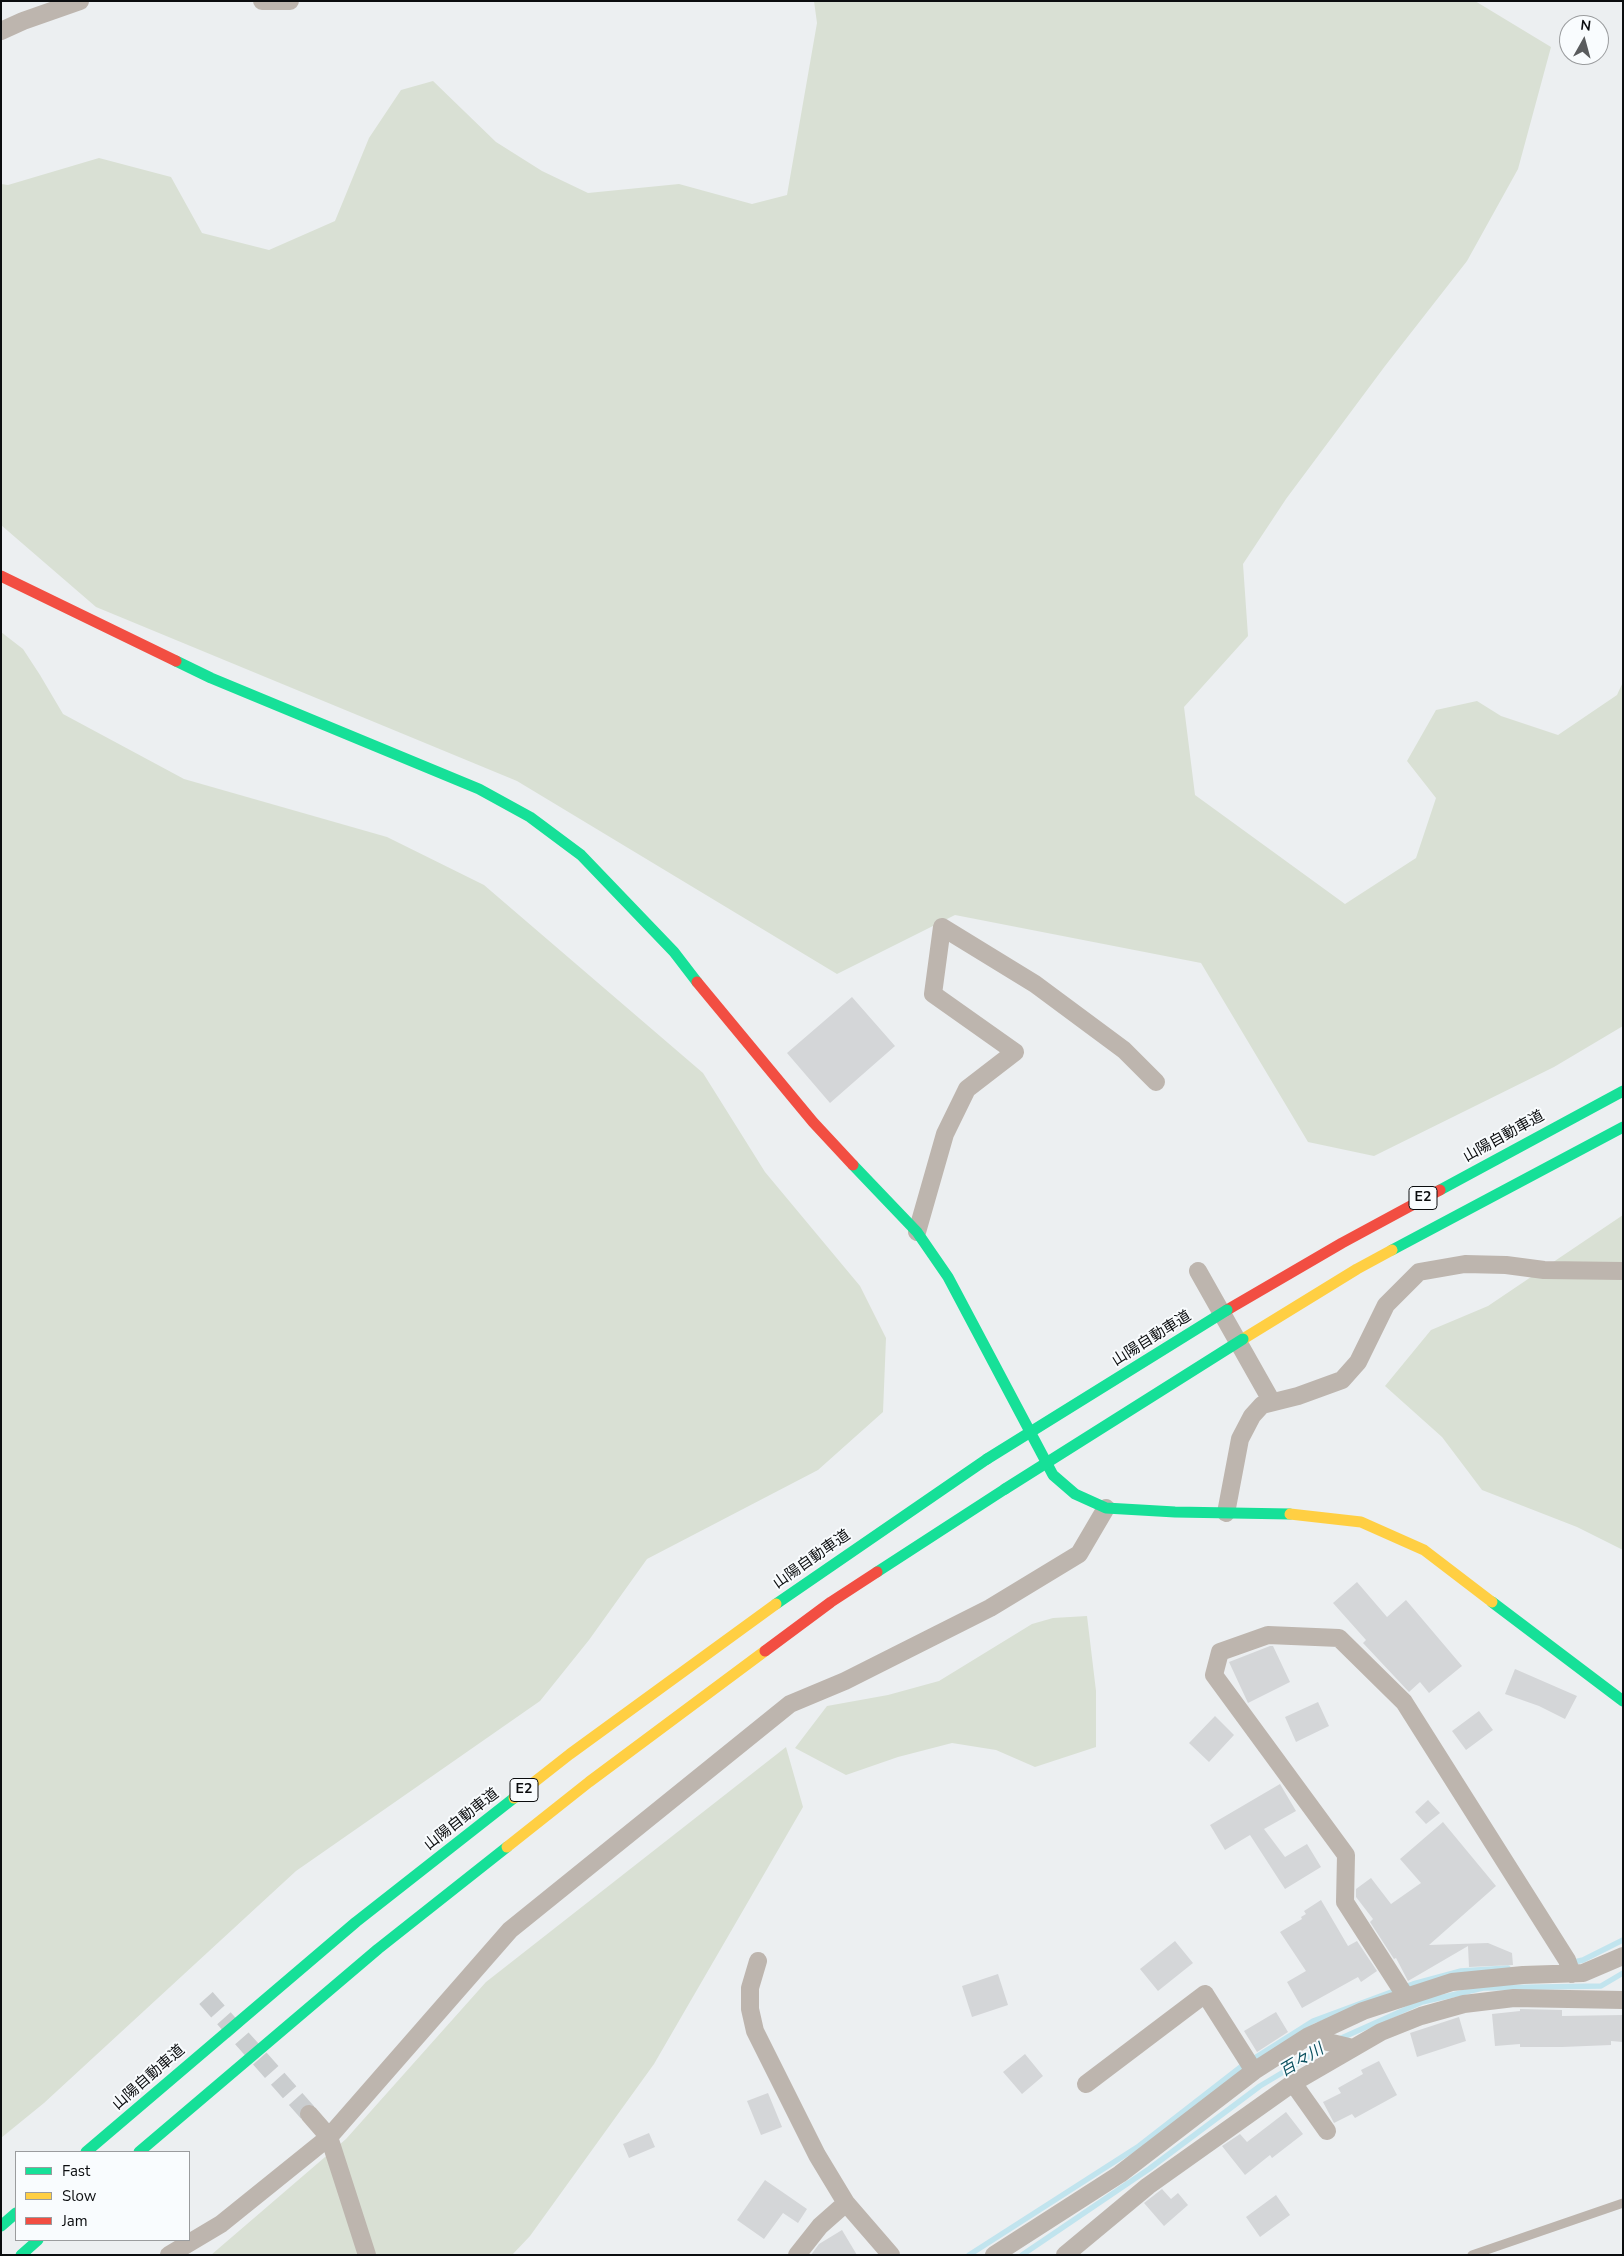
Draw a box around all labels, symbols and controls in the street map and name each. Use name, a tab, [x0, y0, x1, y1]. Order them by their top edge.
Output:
north arrow	[1559, 15, 1609, 65]
text: N	[1579, 16, 1592, 36]
street label: 山陽自動車道	[1460, 1107, 1548, 1167]
road number: E2	[1409, 1186, 1437, 1210]
street label: 山陽自動車道	[1109, 1308, 1195, 1370]
street label: 山陽自動車道	[770, 1527, 854, 1593]
road number: E2	[510, 1778, 538, 1802]
street label: 山陽自動車道	[421, 1785, 503, 1855]
water label: 百々川	[1276, 2040, 1328, 2082]
street label: 山陽自動車道	[109, 2042, 189, 2114]
legend	[15, 2151, 190, 2241]
text: Fast	[62, 2161, 90, 2181]
text: Slow	[62, 2186, 96, 2206]
text: Jam	[62, 2211, 88, 2231]

